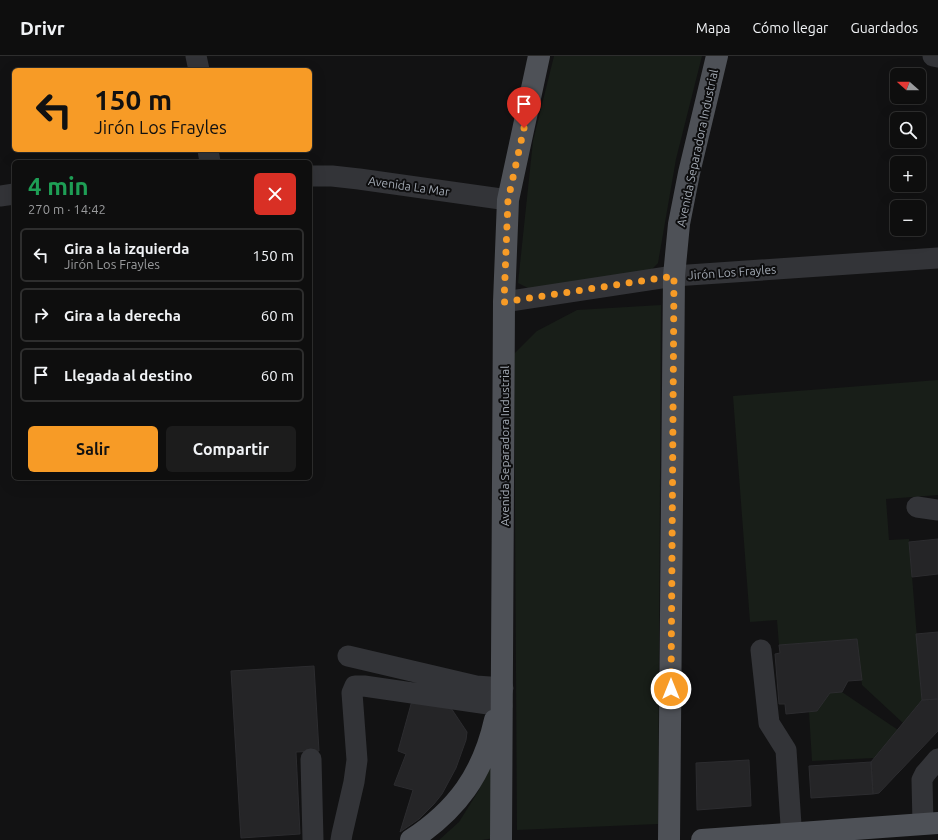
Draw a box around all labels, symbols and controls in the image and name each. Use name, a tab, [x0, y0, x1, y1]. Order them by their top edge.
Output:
text: Drivr	[20, 17, 65, 39]
text: Mapa	[696, 20, 731, 36]
text: Cómo llegar	[753, 20, 828, 36]
text: Guardados	[850, 20, 918, 36]
street label: Avenida Separadora Industrial	[674, 68, 720, 228]
north arrow	[890, 68, 926, 104]
map controls	[890, 68, 926, 236]
icon: left	[28, 84, 80, 136]
text: 150 m	[94, 84, 172, 115]
pin	[507, 87, 541, 128]
icon: arrive	[513, 93, 535, 115]
button: search	[890, 112, 926, 148]
text: Jirón Los Frayles	[94, 117, 227, 137]
button: +	[890, 156, 926, 192]
text: 4 min	[28, 173, 89, 200]
button: close	[254, 173, 296, 215]
street label: Avenida La Mar	[367, 174, 451, 198]
button: −	[890, 200, 926, 236]
text: 270 m · 14:42	[28, 202, 106, 216]
text: Gira a la izquierda	[64, 240, 190, 257]
icon: left	[30, 244, 52, 266]
text: 150 m	[252, 247, 294, 264]
text: Jirón Los Frayles	[64, 257, 160, 271]
street label: Jirón Los Frayles	[687, 262, 777, 282]
icon: right	[30, 304, 52, 326]
text: Gira a la derecha	[64, 307, 181, 324]
text: 60 m	[261, 307, 294, 324]
icon: arrive	[30, 364, 52, 386]
street label: Avenida Separadora Industrial	[498, 366, 511, 526]
text: Llegada al destino	[64, 367, 193, 384]
text: 60 m	[261, 367, 294, 384]
button: Salir	[28, 426, 158, 472]
button: Compartir	[166, 426, 296, 472]
position arrow	[650, 668, 692, 710]

